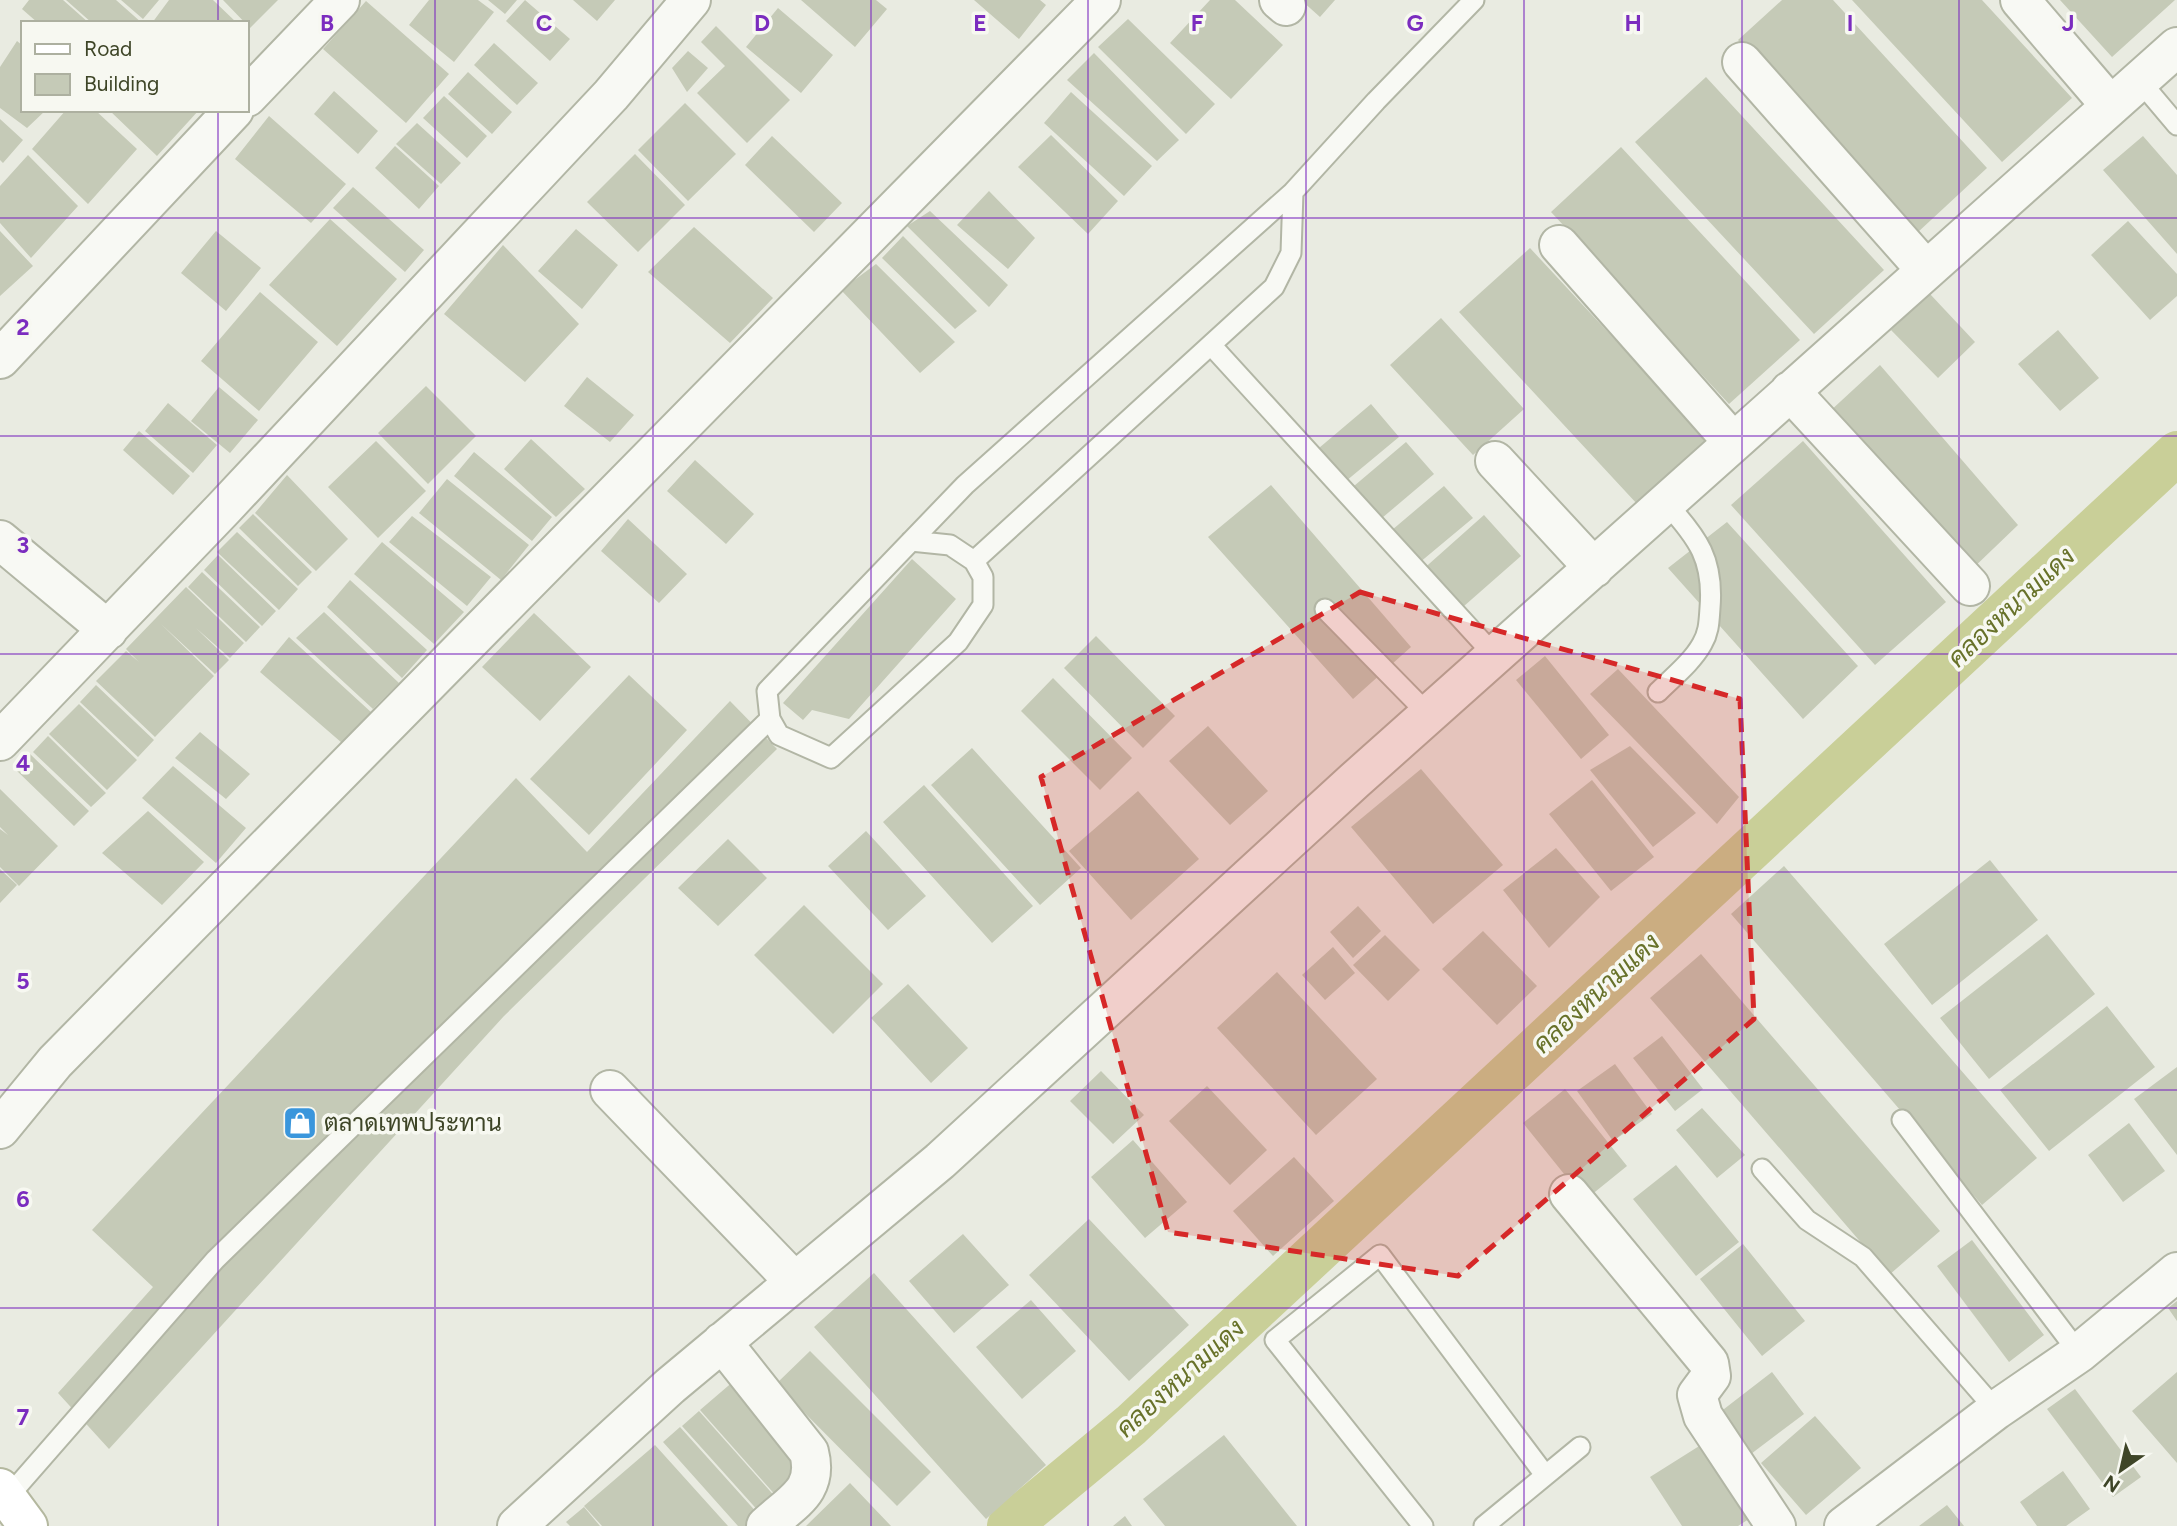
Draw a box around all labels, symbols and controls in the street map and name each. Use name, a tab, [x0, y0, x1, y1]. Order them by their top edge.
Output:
text: B	[320, 9, 334, 37]
text: C	[536, 9, 553, 37]
text: D	[754, 9, 770, 37]
text: E	[973, 9, 987, 37]
text: F	[1191, 9, 1204, 37]
text: G	[1406, 9, 1424, 37]
text: H	[1624, 9, 1642, 37]
text: I	[1847, 9, 1853, 37]
text: J	[2062, 9, 2074, 37]
legend	[21, 21, 248, 112]
text: Road	[84, 36, 132, 61]
text: Building	[84, 71, 159, 96]
text: 2	[16, 313, 30, 341]
text: 3	[17, 531, 29, 559]
water label: คลองหนามแดง	[1941, 540, 2081, 674]
text: 4	[16, 749, 30, 777]
water label: คลองหนามแดง	[1526, 926, 1666, 1060]
text: 5	[16, 967, 30, 995]
shop icon: ตลาดเทพประทาน	[281, 1104, 319, 1142]
place label: ตลาดเทพประทาน	[324, 1108, 502, 1137]
text: 6	[16, 1185, 30, 1213]
water label: คลองหนามแดง	[1109, 1312, 1251, 1444]
text: 7	[17, 1403, 30, 1431]
north arrow	[2086, 1435, 2156, 1505]
text: N	[2099, 1470, 2124, 1497]

